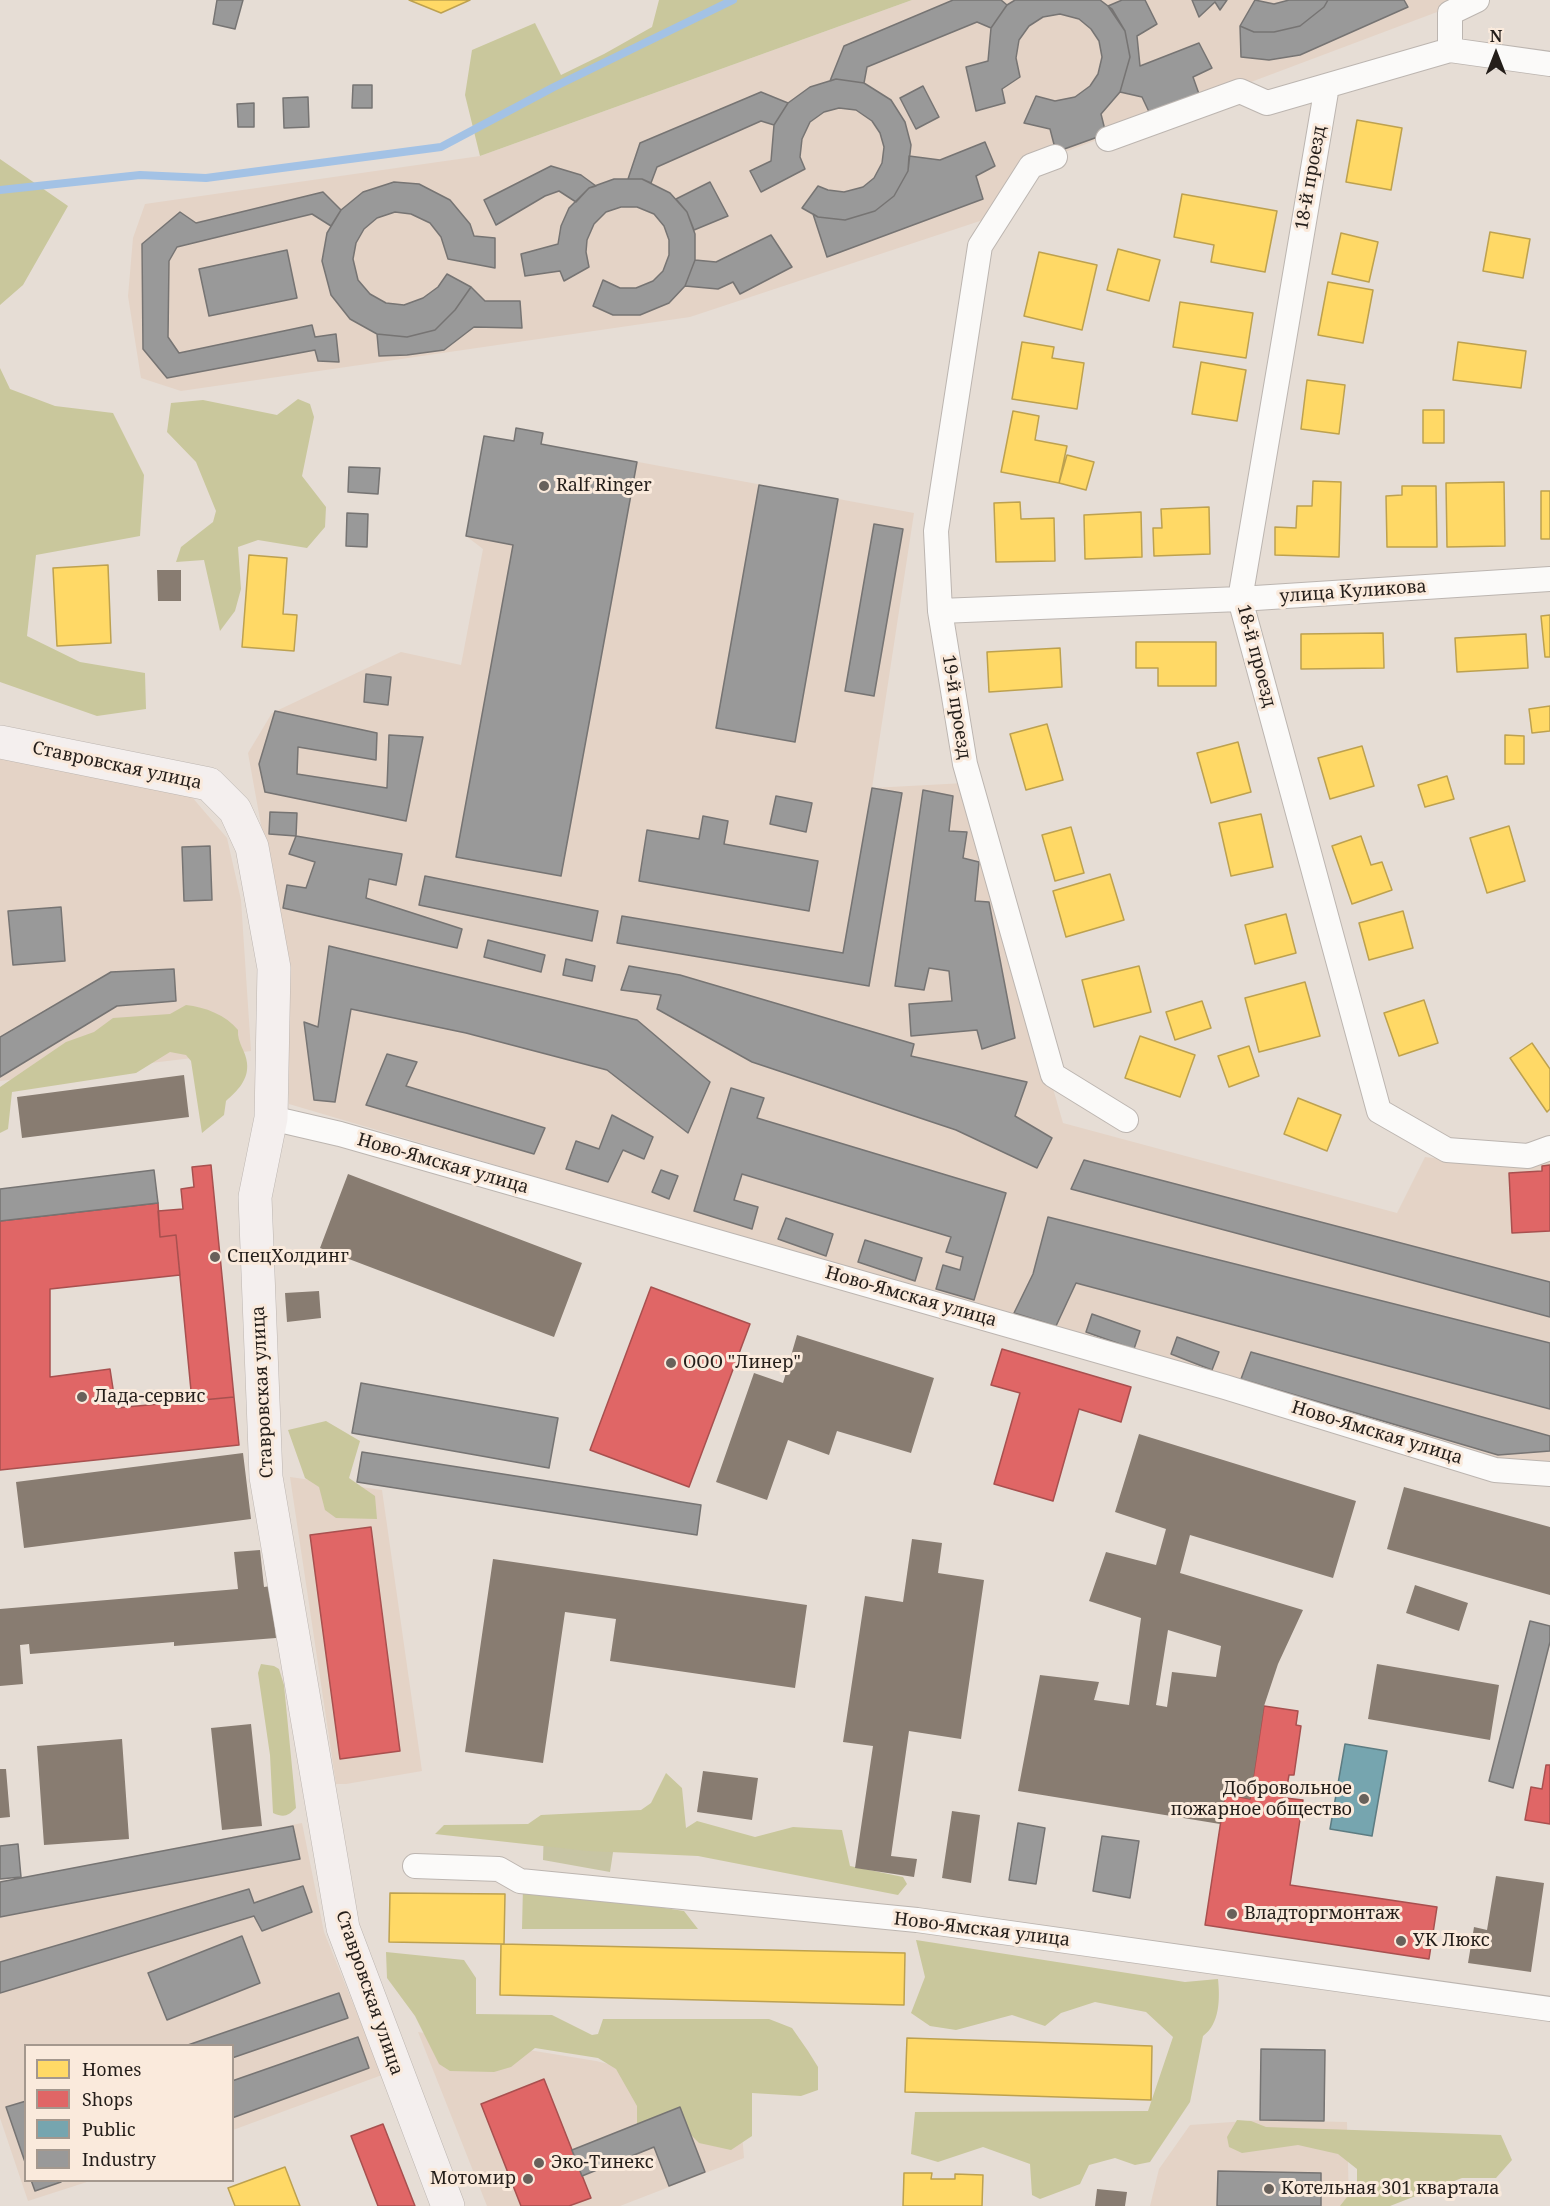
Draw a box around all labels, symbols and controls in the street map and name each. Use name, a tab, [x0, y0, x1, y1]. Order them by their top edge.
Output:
north arrow	[1466, 24, 1526, 84]
text: N	[1490, 25, 1502, 47]
street label: 18-й проезд	[1291, 124, 1331, 232]
place label: Ralf Ringer	[556, 475, 652, 497]
marker: Ralf Ringer	[537, 479, 551, 493]
street label: улица Куликова	[1279, 576, 1427, 608]
street label: 18-й проезд	[1232, 602, 1280, 710]
street label: 19-й проезд	[937, 653, 975, 761]
street label: Ставровская улица	[30, 737, 204, 795]
street label: Ново-Ямская улица	[355, 1129, 531, 1199]
place label: СпецХолдинг	[227, 1246, 349, 1268]
marker: СпецХолдинг	[208, 1250, 222, 1264]
street label: Ново-Ямская улица	[823, 1262, 999, 1332]
street label: Ставровская улица	[248, 1305, 278, 1479]
place label: ООО "Линер"	[683, 1352, 801, 1374]
marker: ООО "Линер"	[664, 1356, 678, 1370]
place label: Лада-сервис	[94, 1386, 205, 1408]
marker: Лада-сервис	[75, 1390, 89, 1404]
street label: Ново-Ямская улица	[1289, 1397, 1465, 1469]
place label: Добровольное пожарное общество	[1171, 1778, 1352, 1820]
marker: Добровольное пожарное общество	[1357, 1792, 1371, 1806]
place label: Владторгмонтаж	[1244, 1903, 1400, 1925]
marker: Владторгмонтаж	[1225, 1907, 1239, 1921]
street label: Ставровская улица	[331, 1908, 407, 2078]
street label: Ново-Ямская улица	[893, 1908, 1071, 1952]
place label: УК Люкс	[1413, 1930, 1490, 1952]
marker: УК Люкс	[1394, 1934, 1408, 1948]
legend	[24, 2044, 234, 2182]
text: Homes	[82, 2057, 141, 2081]
text: Shops	[82, 2087, 133, 2111]
text: Public	[82, 2117, 136, 2141]
text: Industry	[82, 2147, 156, 2171]
place label: Эко-Тинекс	[551, 2152, 653, 2174]
marker: Эко-Тинекс	[532, 2156, 546, 2170]
place label: Мотомир	[430, 2168, 516, 2190]
marker: Мотомир	[521, 2172, 535, 2186]
place label: Котельная 301 квартала	[1281, 2178, 1499, 2200]
marker: Котельная 301 квартала	[1262, 2182, 1276, 2196]

